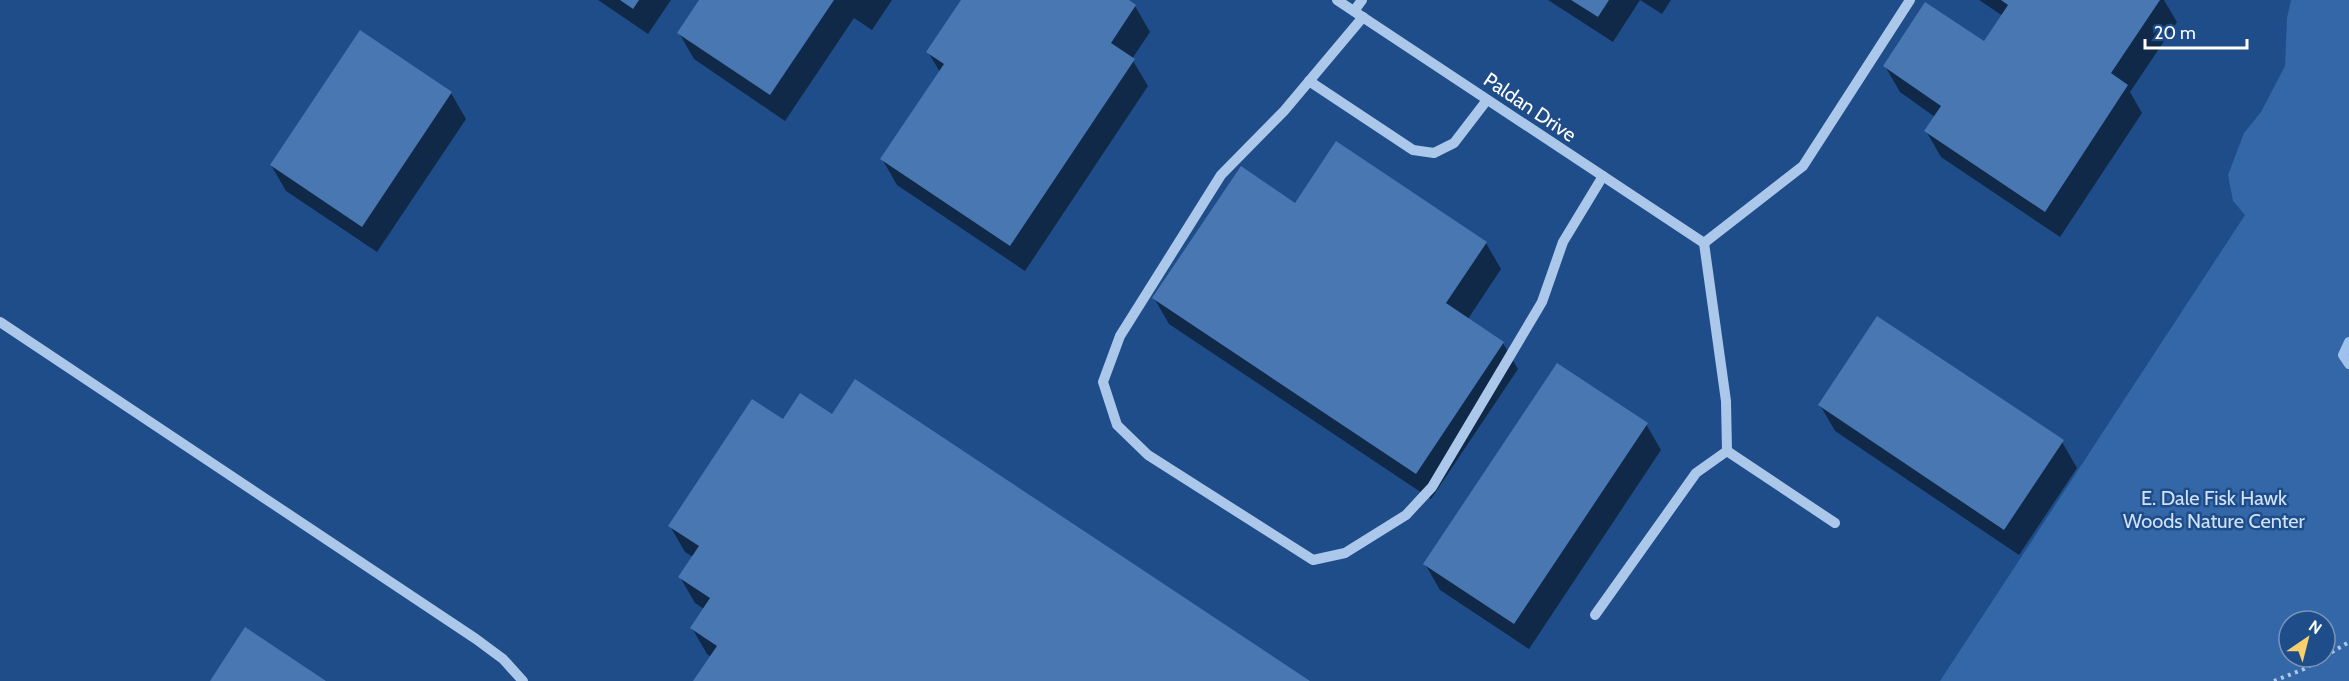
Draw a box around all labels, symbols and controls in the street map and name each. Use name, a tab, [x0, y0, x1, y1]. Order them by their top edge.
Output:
scale bar	[2145, 12, 2247, 50]
text: 20 m	[2154, 22, 2196, 44]
street label: Paldan Drive	[1479, 67, 1581, 147]
park label: E. Dale Fisk Hawk Woods Nature Center	[2123, 486, 2306, 533]
north arrow	[2277, 609, 2337, 669]
text: N	[2305, 616, 2325, 638]

